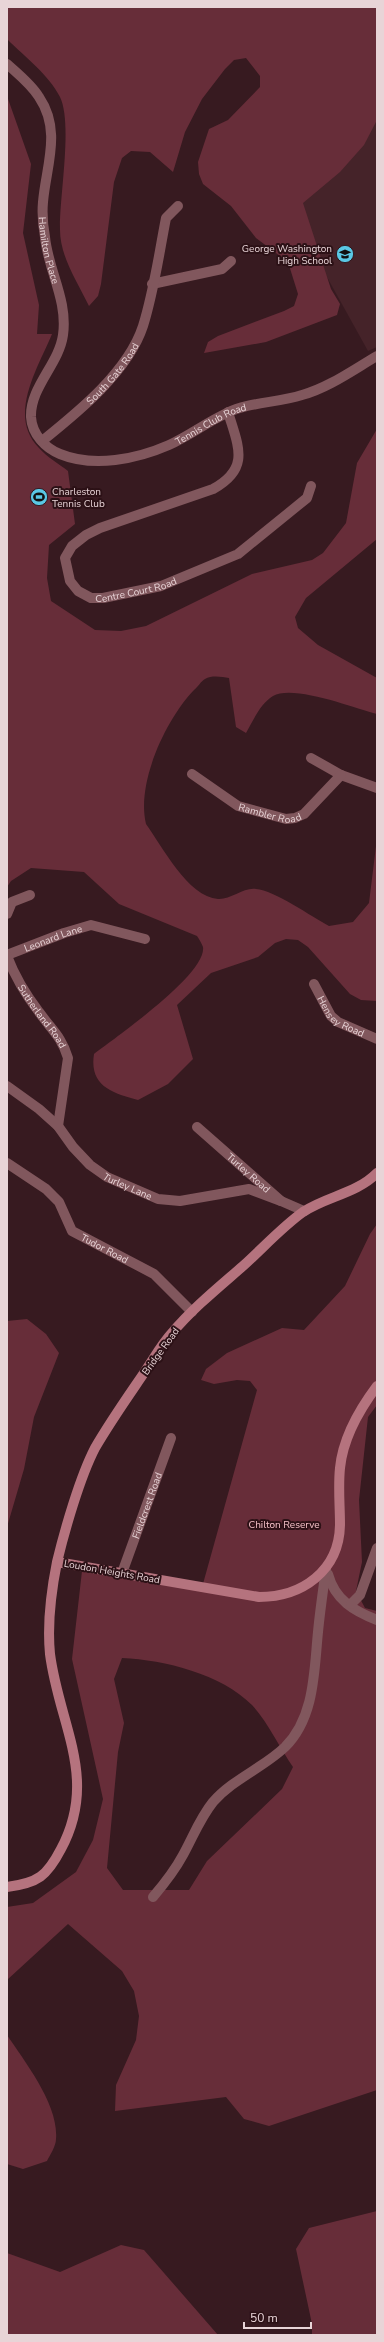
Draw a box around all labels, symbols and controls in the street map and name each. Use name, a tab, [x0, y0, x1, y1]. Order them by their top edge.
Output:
street label: Hamilton Place	[35, 216, 62, 286]
place label: George Washington High School	[242, 242, 332, 268]
school or university icon: George Washington High School	[335, 244, 355, 264]
street label: South Gate Road	[84, 340, 143, 408]
street label: Tennis Club Road	[173, 400, 248, 449]
place label: Charleston Tennis Club	[52, 485, 105, 511]
sports icon: Charleston Tennis Club	[29, 487, 49, 507]
street label: Centre Court Road	[95, 574, 179, 606]
street label: Rambler Road	[237, 800, 304, 827]
street label: Leonard Lane	[22, 922, 84, 956]
street label: Sutherland Road	[14, 982, 69, 1051]
street label: Hensey Road	[314, 994, 367, 1041]
street label: Turley Road	[223, 1150, 273, 1196]
street label: Turley Lane	[100, 1170, 154, 1204]
street label: Tudor Road	[78, 1231, 131, 1267]
street label: Bridge Road	[139, 1325, 183, 1378]
street label: Fieldcrest Road	[129, 1470, 166, 1541]
park label: Chilton Reserve	[248, 1518, 320, 1532]
street label: Loudon Heights Road	[63, 1557, 161, 1587]
scale bar	[244, 2304, 311, 2330]
text: 50 m	[250, 2310, 278, 2326]

